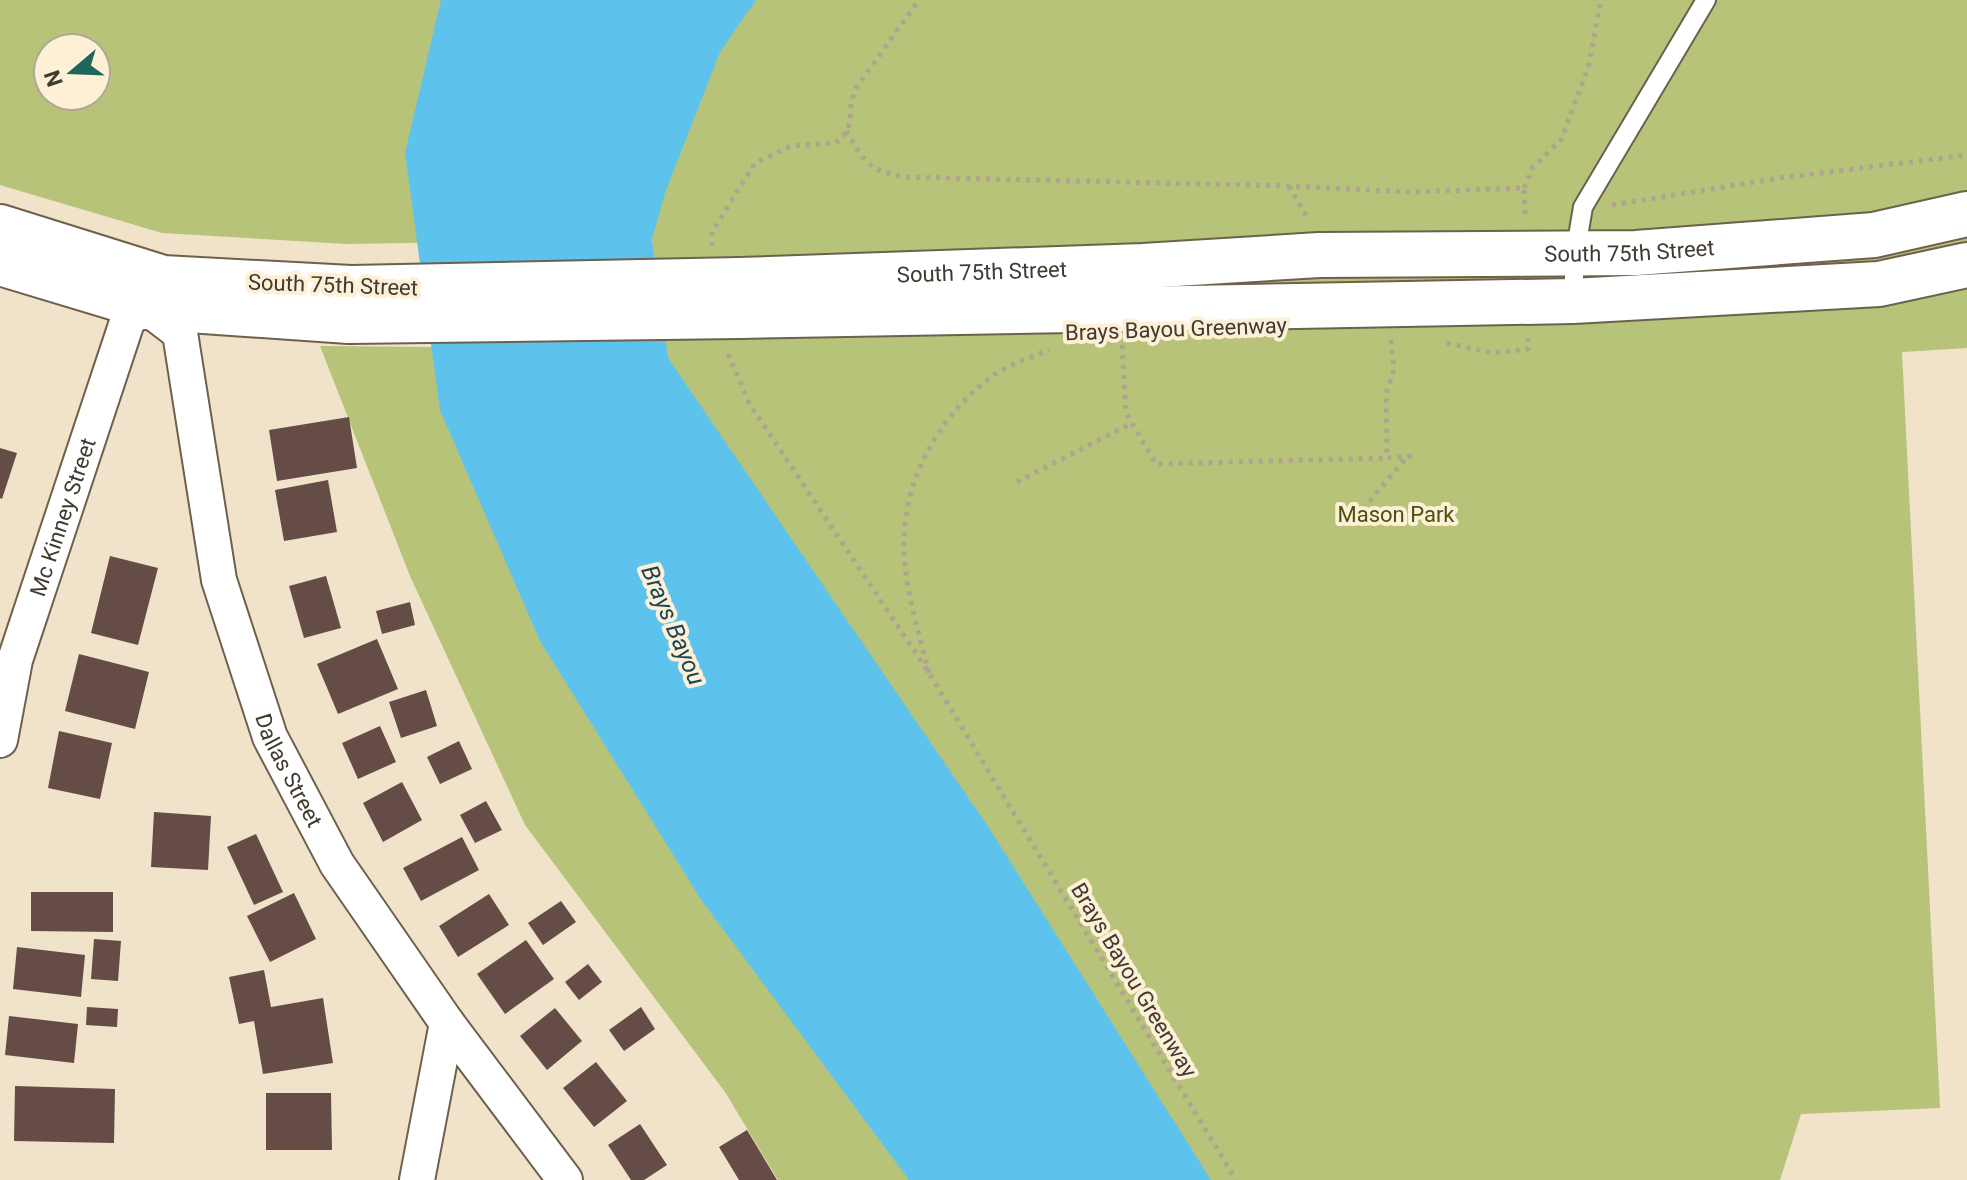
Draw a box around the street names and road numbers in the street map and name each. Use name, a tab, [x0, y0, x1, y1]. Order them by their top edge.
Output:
street label: South 75th Street	[1544, 235, 1715, 266]
street label: South 75th Street	[896, 256, 1067, 287]
street label: South 75th Street	[248, 270, 418, 300]
street label: Brays Bayou Greenway	[1065, 313, 1288, 345]
street label: Mc Kinney Street	[25, 435, 100, 599]
street label: Dallas Street	[251, 710, 328, 831]
street label: Brays Bayou Greenway	[1066, 878, 1202, 1082]

